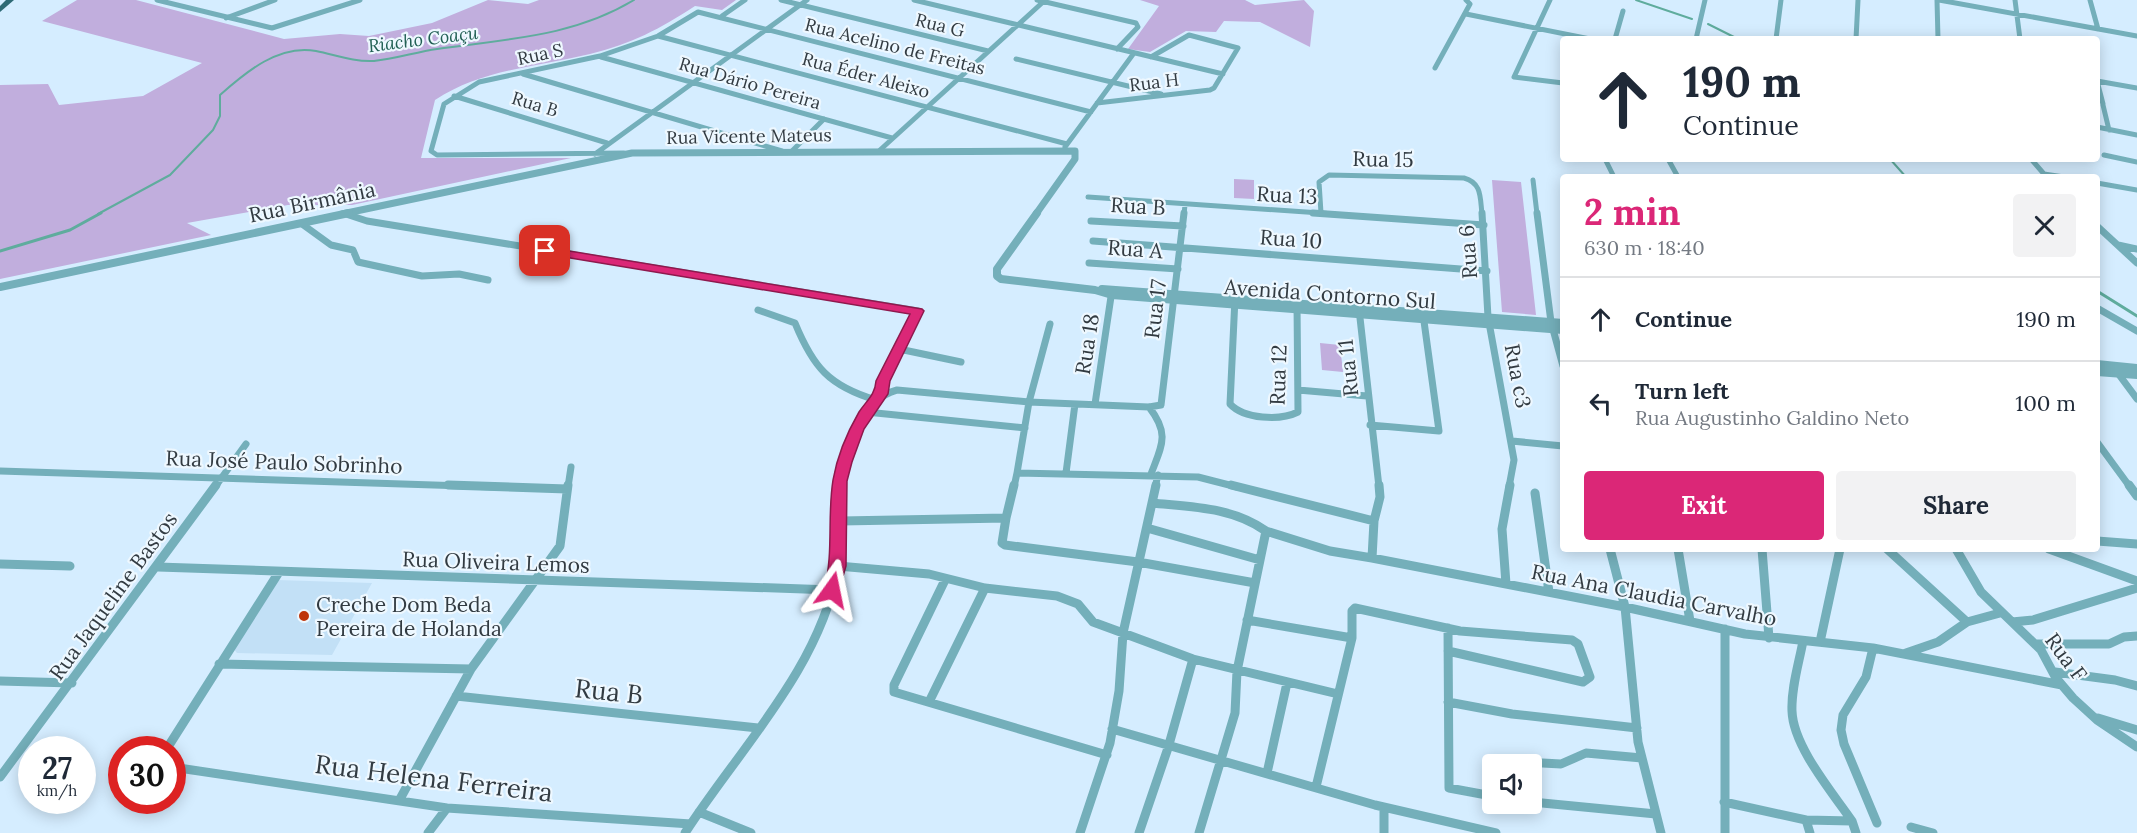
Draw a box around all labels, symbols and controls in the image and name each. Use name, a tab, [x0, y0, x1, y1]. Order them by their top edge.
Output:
street label: Rua G	[913, 8, 967, 42]
street label: Rua Acelino de Freitas	[802, 12, 988, 80]
water label: Riacho Coaçu	[367, 21, 480, 57]
street label: Rua S	[515, 38, 565, 70]
street label: Rua Éder Aleixo	[800, 47, 932, 103]
street label: Rua Dário Pereira	[676, 52, 824, 114]
text: 190 m	[1683, 55, 1801, 109]
icon: ahead	[1584, 60, 1662, 138]
street label: Rua H	[1128, 68, 1180, 96]
street label: Rua B	[509, 86, 561, 122]
text: Continue	[1683, 108, 1799, 142]
street label: Rua Vicente Mateus	[666, 123, 832, 149]
street label: Rua 15	[1352, 145, 1414, 173]
street label: Rua Birmânia	[246, 175, 378, 229]
street label: Rua 13	[1256, 180, 1318, 210]
text: 2 min	[1584, 189, 1681, 235]
street label: Rua B	[1110, 191, 1166, 221]
button: close	[2013, 194, 2076, 257]
street label: Rua 10	[1259, 223, 1323, 255]
street label: Rua 6	[1453, 224, 1483, 280]
pin	[519, 225, 570, 276]
icon: arrive	[528, 234, 561, 267]
street label: Rua A	[1107, 234, 1164, 264]
text: 630 m · 18:40	[1584, 235, 1705, 260]
street label: Avenida Contorno Sul	[1222, 273, 1437, 315]
street label: Rua 17	[1138, 278, 1172, 340]
icon: ahead	[1584, 303, 1617, 336]
text: Continue	[1635, 305, 1732, 333]
text: 190 m	[2016, 305, 2076, 333]
street label: Rua 18	[1069, 312, 1105, 376]
street label: Rua 11	[1332, 338, 1364, 398]
street label: Rua c3	[1499, 342, 1537, 410]
street label: Rua 12	[1263, 344, 1293, 406]
text: Turn left	[1635, 377, 1729, 405]
icon: left	[1584, 387, 1617, 420]
text: 100 m	[2015, 389, 2076, 417]
text: Rua Augustinho Galdino Neto	[1635, 405, 1909, 430]
street label: Rua José Paulo Sobrinho	[165, 444, 403, 480]
button: Exit	[1584, 471, 1824, 540]
button: Share	[1836, 471, 2076, 540]
street label: Rua Jaqueline Bastos	[43, 507, 183, 685]
street label: Rua Oliveira Lemos	[402, 545, 590, 579]
position arrow	[800, 558, 864, 622]
street label: Rua Ana Claudia Carvalho	[1529, 558, 1779, 632]
place label: Creche Dom Beda Pereira de Holanda	[316, 591, 502, 642]
marker: Creche Dom Beda Pereira de Holanda	[297, 609, 311, 623]
street label: Rua F	[2039, 627, 2093, 687]
street label: Rua B	[573, 671, 645, 711]
speed limit sign: 30	[108, 736, 186, 814]
street label: Rua Helena Ferreira	[313, 747, 555, 809]
text: 27	[42, 749, 72, 787]
map controls	[1482, 754, 1542, 814]
button: sound	[1482, 754, 1542, 814]
text: km/h	[37, 781, 77, 800]

